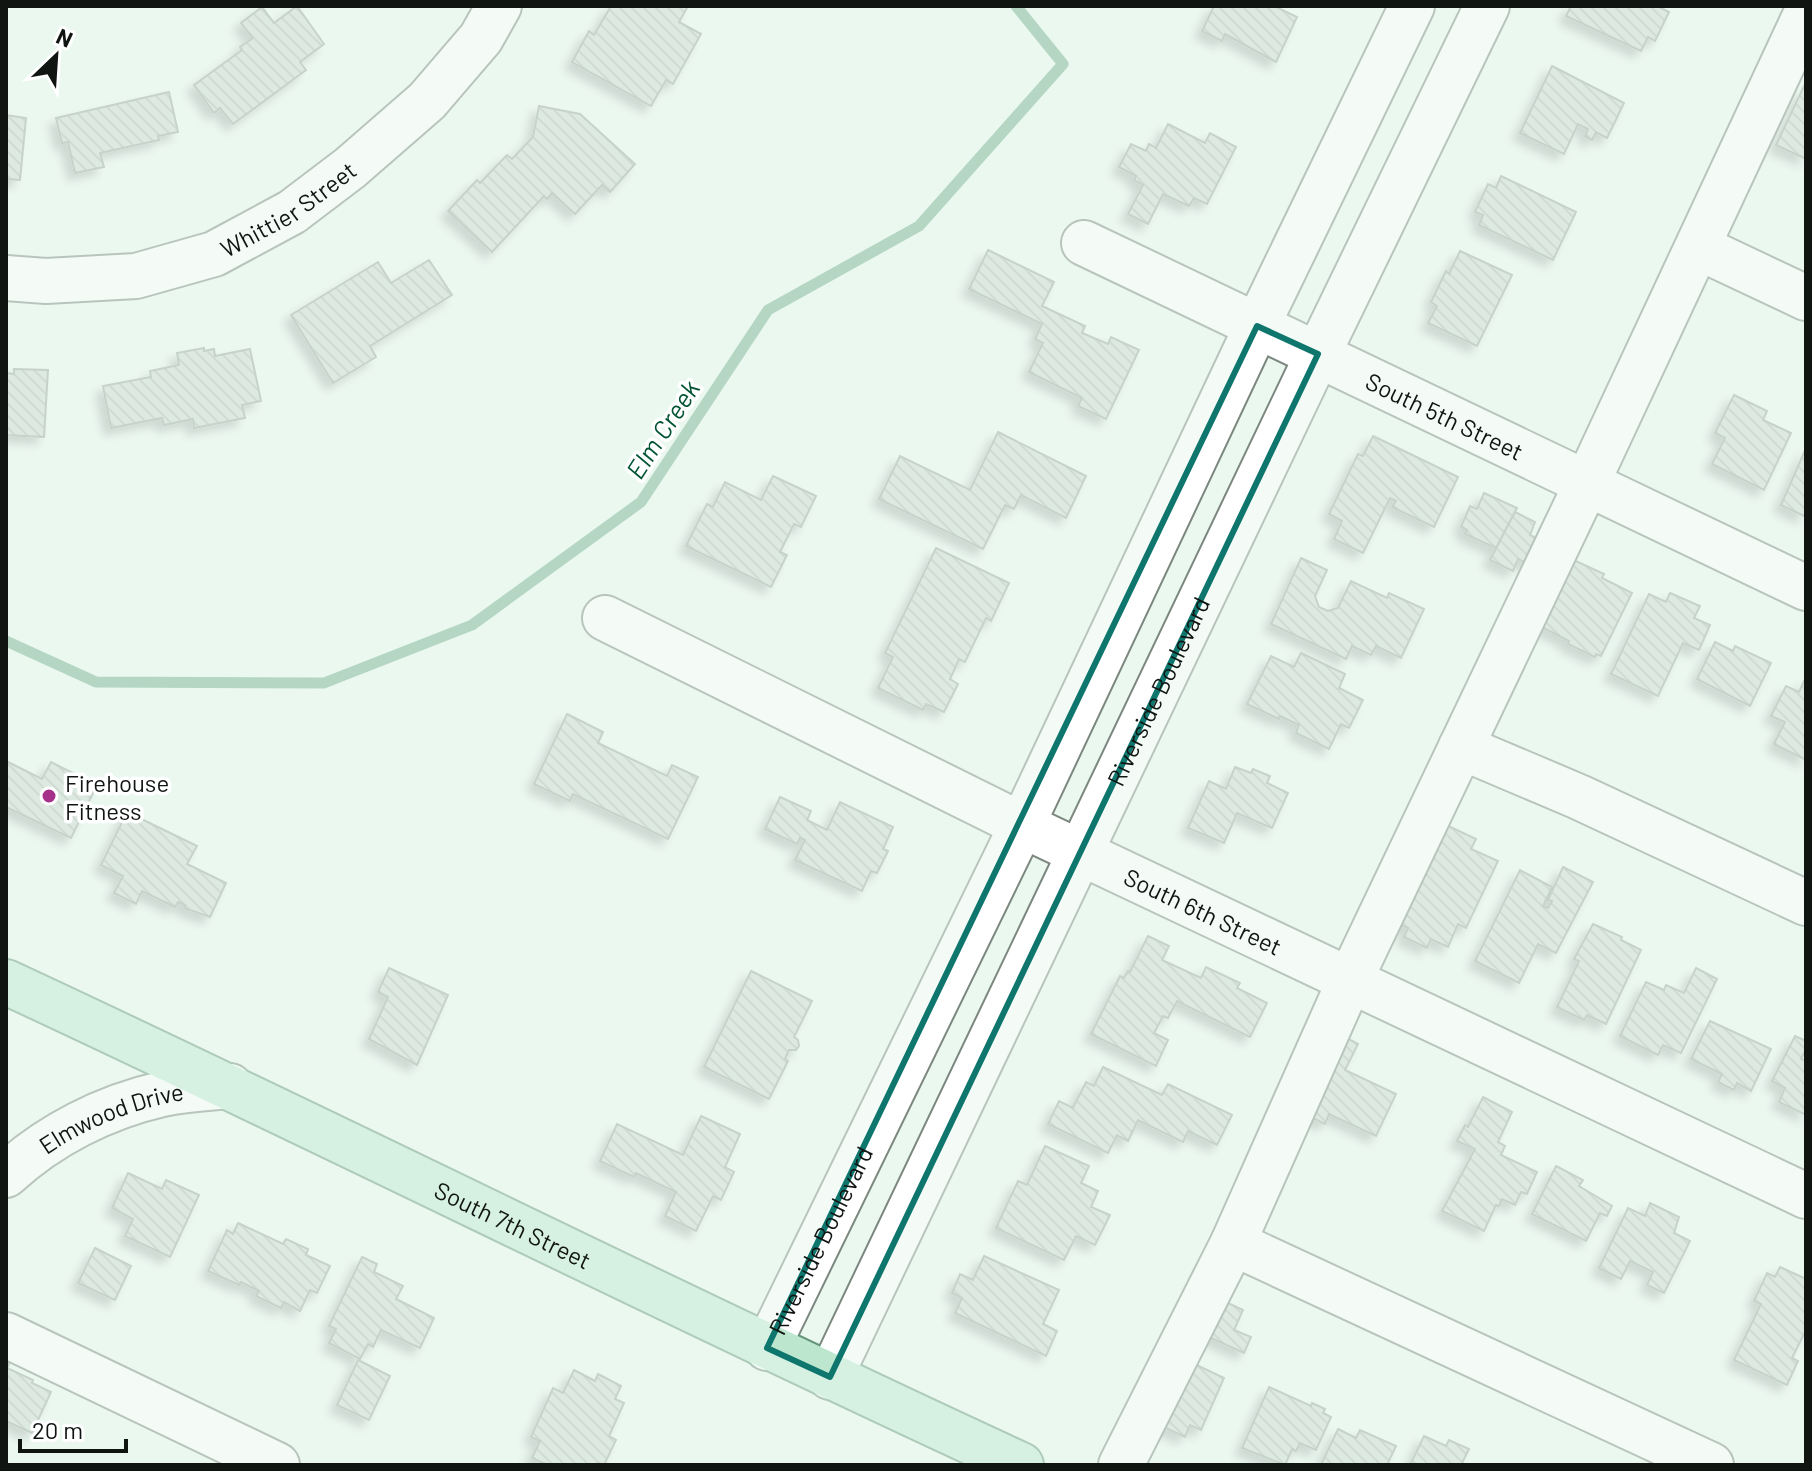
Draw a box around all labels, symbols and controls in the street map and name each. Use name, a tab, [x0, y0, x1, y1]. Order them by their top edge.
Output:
north arrow	[16, 16, 96, 96]
text: N	[53, 22, 77, 52]
street label: Whittier Street	[215, 155, 361, 263]
street label: South 5th Street	[1362, 366, 1528, 465]
water label: Elm Creek	[619, 374, 705, 484]
street label: Riverside Boulevard	[1100, 592, 1215, 790]
place label: Firehouse Fitness	[65, 768, 169, 825]
marker: Firehouse Fitness	[40, 787, 58, 805]
street label: South 6th Street	[1120, 861, 1287, 960]
street label: Elmwood Drive	[33, 1076, 185, 1159]
street label: Riverside Boulevard	[761, 1141, 878, 1339]
street label: South 7th Street	[430, 1174, 596, 1274]
scale bar	[20, 1403, 126, 1453]
text: 20 m	[32, 1415, 83, 1444]

